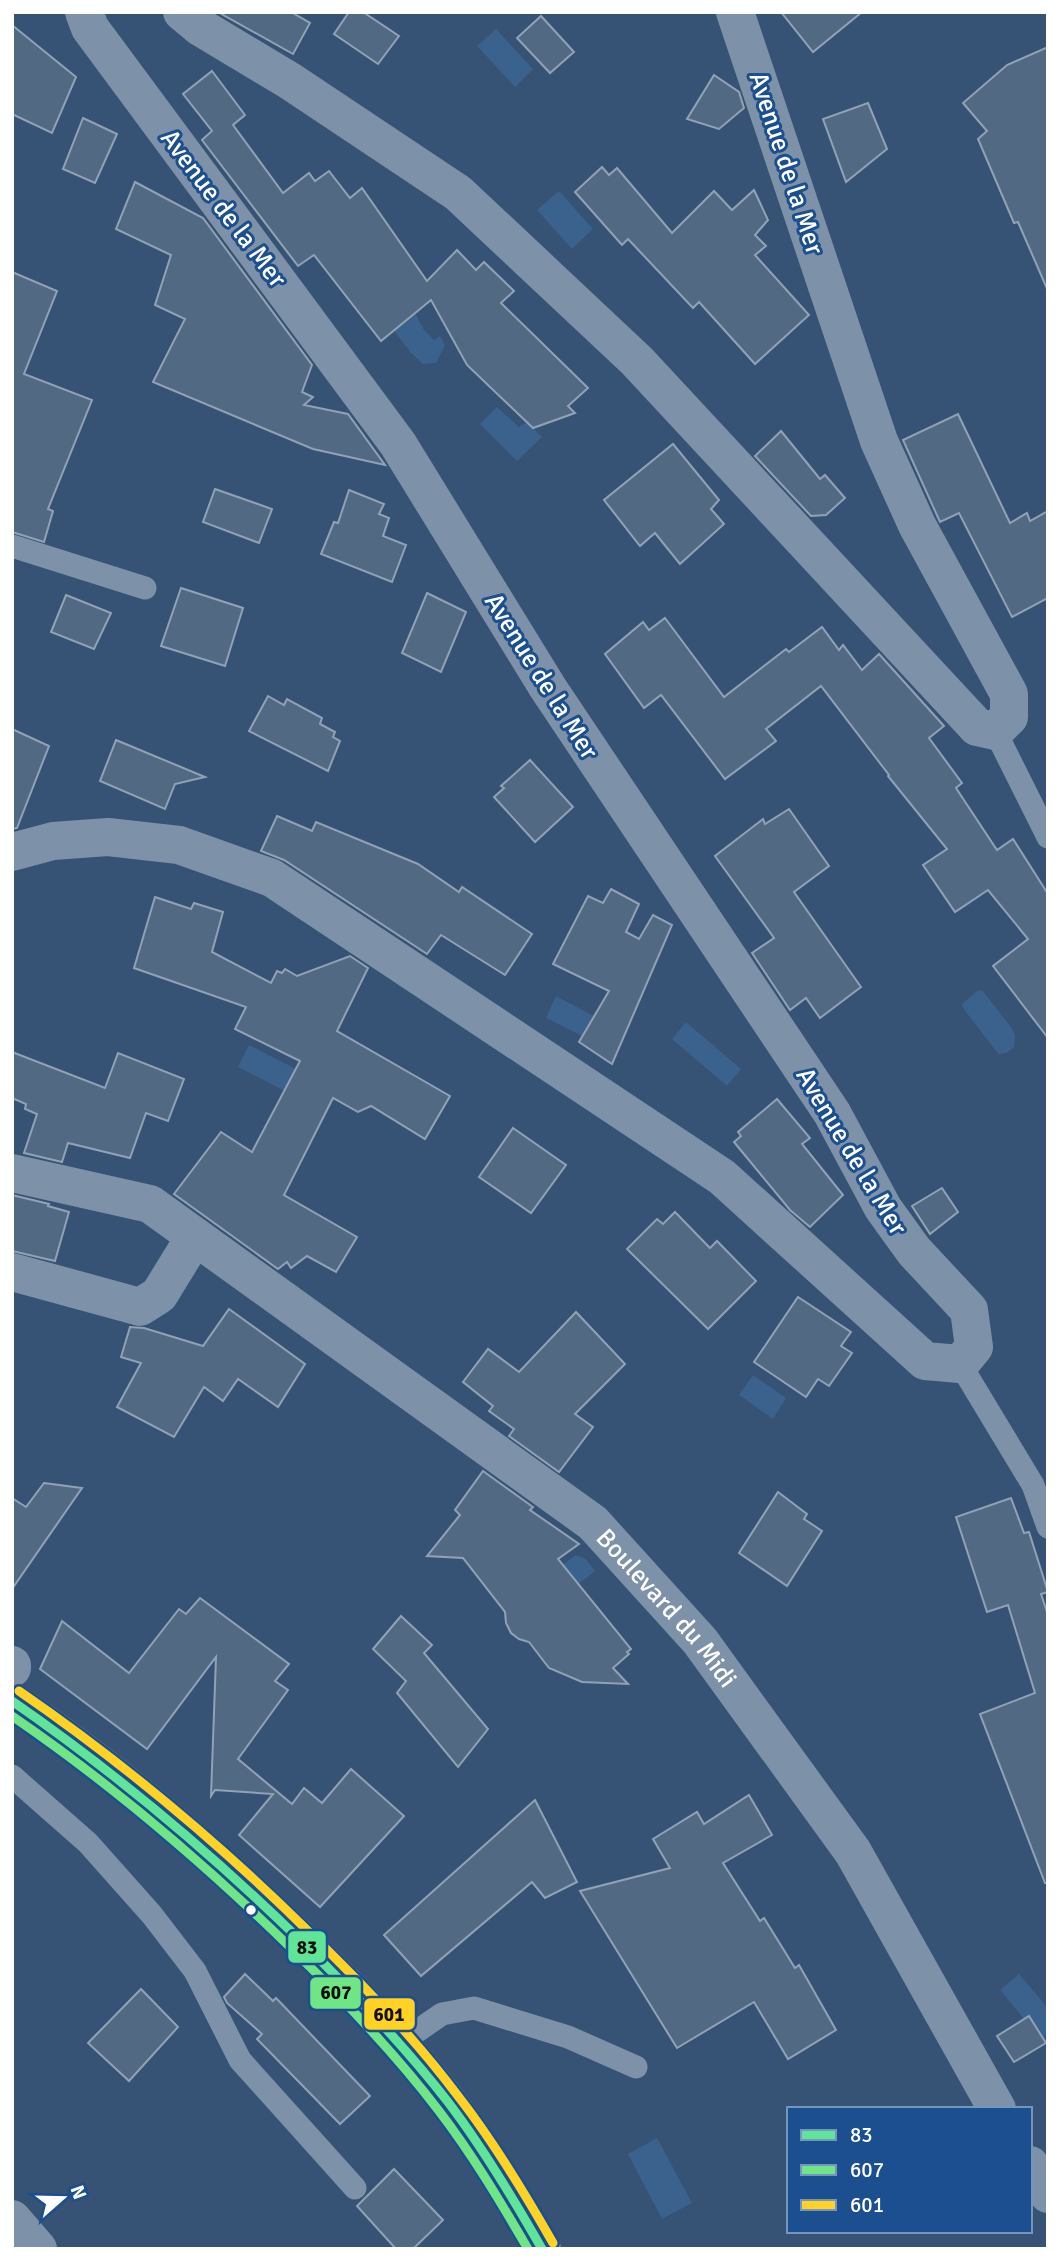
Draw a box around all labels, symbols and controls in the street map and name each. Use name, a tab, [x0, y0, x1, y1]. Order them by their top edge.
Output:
street label: Avenue de la Mer	[742, 68, 831, 259]
street label: Avenue de la Mer	[153, 123, 293, 294]
street label: Avenue de la Mer	[477, 588, 605, 766]
street label: Avenue de la Mer	[789, 1062, 914, 1241]
street label: Boulevard du Midi	[589, 1522, 743, 1694]
unlabelled marker	[244, 1903, 258, 1917]
line badge: 83	[287, 1930, 327, 1964]
text: 83	[297, 1936, 317, 1960]
line badge: 607	[309, 1976, 362, 2010]
text: 607	[321, 1981, 351, 2005]
line badge: 601	[363, 1997, 416, 2031]
text: 601	[374, 2003, 404, 2027]
legend	[787, 2107, 1032, 2233]
text: 83	[850, 2122, 873, 2148]
text: 607	[850, 2157, 884, 2183]
north arrow	[28, 2163, 98, 2233]
text: N	[64, 2182, 92, 2203]
text: 601	[850, 2192, 884, 2218]

